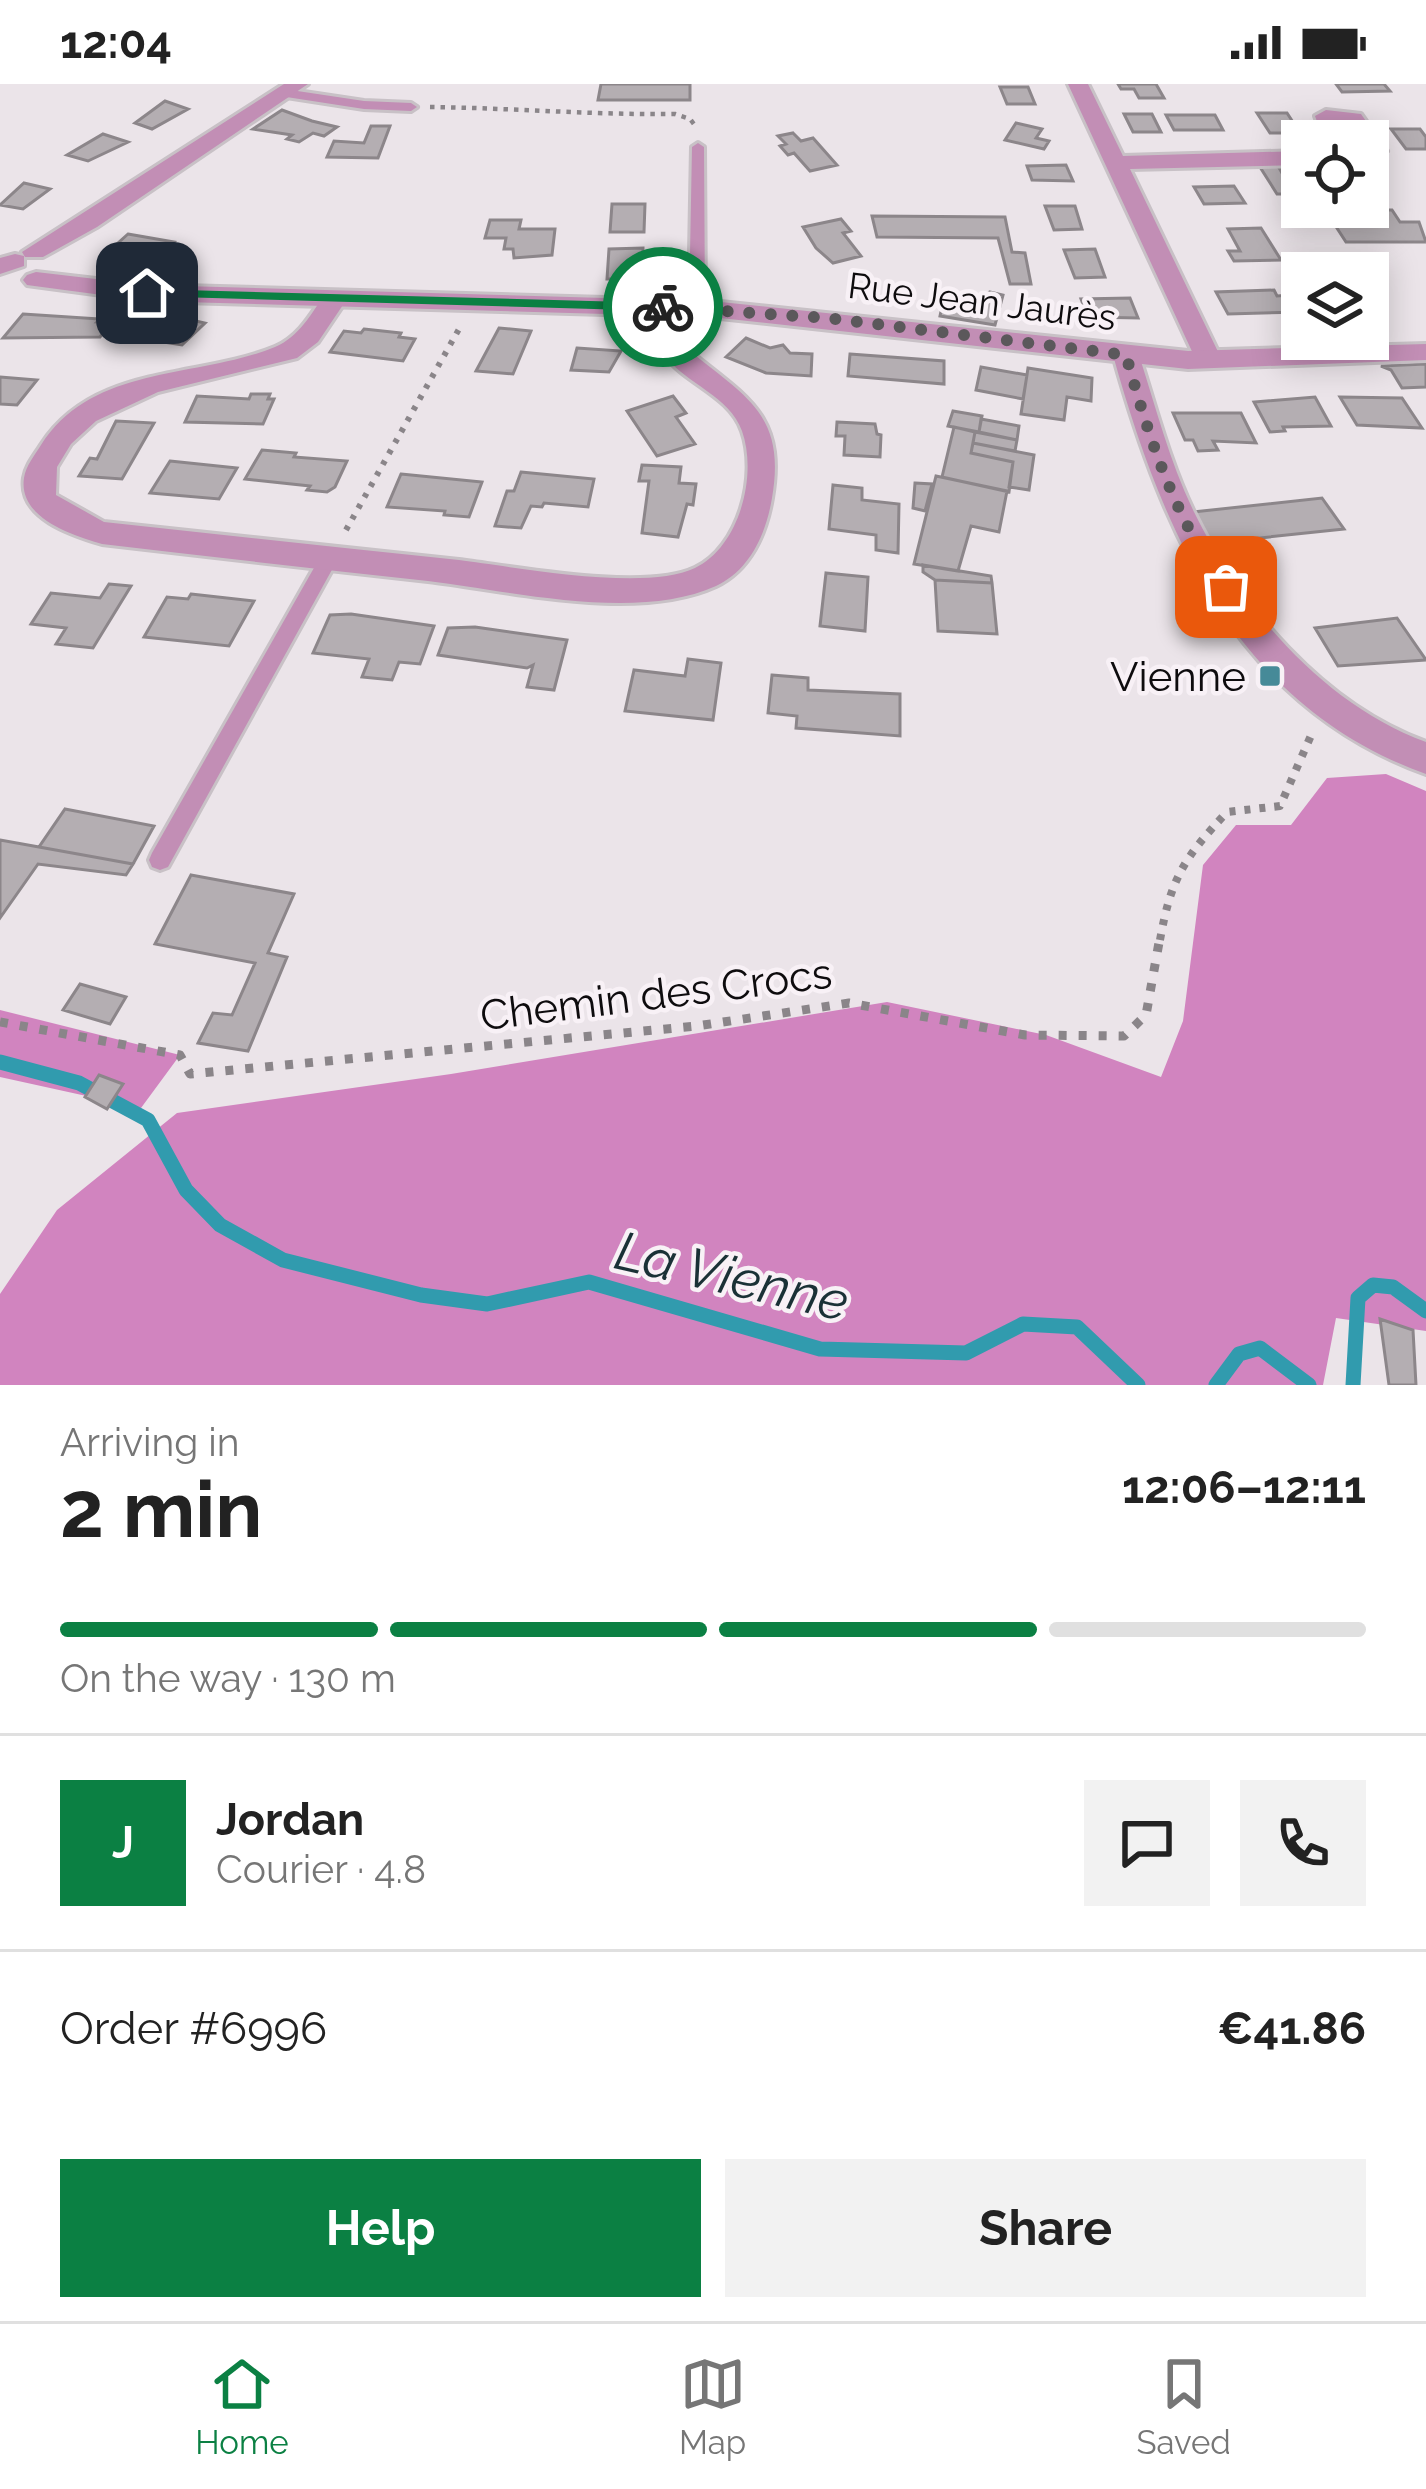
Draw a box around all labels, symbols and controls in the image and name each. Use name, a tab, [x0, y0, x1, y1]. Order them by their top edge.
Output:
text: 12:04	[60, 16, 172, 69]
map controls	[1281, 120, 1389, 360]
button: locate	[1281, 120, 1389, 228]
pin	[96, 242, 198, 344]
courier	[603, 247, 723, 367]
button: layers	[1281, 252, 1389, 360]
icon: home	[114, 260, 180, 326]
street label: Rue Jean Jaurès	[846, 264, 1118, 338]
icon: bike	[630, 274, 696, 340]
pin	[1175, 536, 1277, 638]
icon: bag	[1193, 554, 1259, 620]
place label: Vienne	[1110, 652, 1246, 701]
marker: Vienne	[1257, 663, 1283, 689]
street label: Chemin des Crocs	[477, 949, 835, 1040]
water label: La Vienne	[609, 1218, 855, 1334]
text: Arriving in	[60, 1419, 240, 1465]
text: 12:06–12:11	[1122, 1461, 1366, 1514]
text: 2 min	[60, 1464, 262, 1555]
text: On the way · 130 m	[60, 1655, 396, 1701]
button: chat	[1084, 1780, 1210, 1906]
button: phone	[1240, 1780, 1366, 1906]
text: Jordan	[216, 1793, 364, 1846]
text: J	[112, 1816, 134, 1869]
text: Courier · 4.8	[216, 1846, 426, 1892]
text: Order #6996	[60, 2002, 327, 2055]
text: €41.86	[1218, 2002, 1366, 2055]
button: Help	[60, 2159, 701, 2297]
button: Share	[725, 2159, 1366, 2297]
tab: Home	[195, 2351, 289, 2462]
tab: Map	[679, 2351, 746, 2462]
tab: Saved	[1136, 2351, 1231, 2462]

